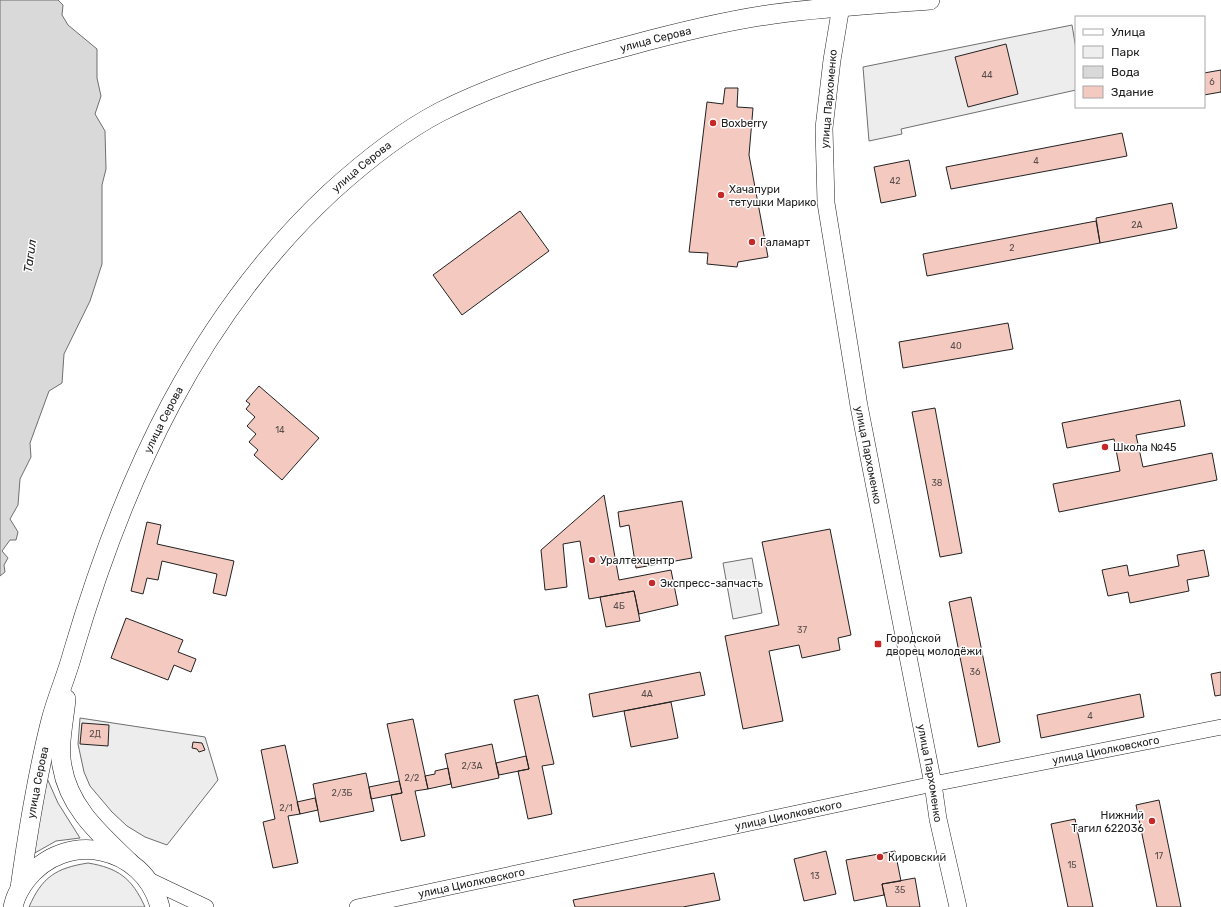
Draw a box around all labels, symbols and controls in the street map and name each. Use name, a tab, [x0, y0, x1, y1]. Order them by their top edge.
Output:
legend	[1075, 16, 1205, 108]
street label: улица Серова	[619, 24, 692, 54]
text: Улица	[1111, 25, 1145, 39]
text: Парк	[1111, 45, 1140, 59]
street label: улица Пархоменко	[818, 49, 840, 149]
text: Вода	[1111, 65, 1140, 79]
house number: 44	[981, 70, 993, 80]
house number: 6	[1209, 77, 1215, 87]
text: Здание	[1111, 85, 1154, 99]
place label: Boxberry	[721, 117, 768, 130]
marker: Boxberry	[708, 118, 718, 128]
street label: улица Серова	[329, 138, 394, 195]
house number: 4	[1033, 156, 1039, 166]
house number: 42	[890, 176, 900, 186]
place label: Хачапури тетушки Марико	[729, 183, 816, 209]
marker: Хачапури тетушки Марико	[716, 190, 726, 200]
house number: 2А	[1131, 220, 1143, 230]
place label: Галамарт	[760, 236, 810, 249]
marker: Галамарт	[747, 237, 757, 247]
water label: Тагил	[21, 239, 39, 273]
house number: 2	[1009, 243, 1015, 253]
house number: 40	[950, 341, 962, 351]
street label: улица Серова	[141, 384, 186, 455]
street label: улица Пархоменко	[853, 405, 885, 505]
house number: 14	[275, 425, 285, 435]
place label: Школа №45	[1113, 441, 1177, 454]
marker: Школа №45	[1100, 442, 1110, 452]
house number: 38	[931, 478, 943, 488]
place label: Уралтехцентр	[600, 554, 675, 567]
marker: Уралтехцентр	[587, 555, 597, 565]
place label: Экспресс-запчасть	[660, 577, 763, 590]
marker: Экспресс-запчасть	[647, 578, 657, 588]
house number: 4Б	[613, 601, 625, 611]
house number: 37	[797, 625, 807, 635]
place label: Городской дворец молодёжи	[886, 632, 982, 658]
marker: Городской дворец молодёжи	[873, 639, 883, 649]
house number: 36	[970, 667, 981, 677]
house number: 4А	[641, 689, 653, 699]
house number: 4	[1087, 711, 1093, 721]
street label: улица Пархоменко	[915, 723, 945, 824]
house number: 2Д	[89, 729, 101, 739]
street label: улица Циолковского	[1051, 733, 1160, 767]
street label: улица Серова	[24, 745, 51, 819]
house number: 2/3А	[461, 761, 483, 771]
house number: 2/2	[405, 773, 419, 783]
house number: 2/3Б	[332, 788, 353, 798]
street label: улица Циолковского	[734, 797, 843, 833]
house number: 2/1	[279, 803, 293, 813]
place label: Нижний Тагил 622036	[1071, 809, 1144, 835]
marker: Нижний Тагил 622036	[1147, 816, 1157, 826]
place label: Кировский	[888, 851, 946, 864]
house number: 17	[1155, 851, 1164, 861]
marker: Кировский	[875, 852, 885, 862]
house number: 15	[1067, 860, 1077, 870]
street label: улица Циолковского	[417, 865, 526, 900]
house number: 13	[810, 871, 820, 881]
house number: 35	[895, 885, 905, 895]

